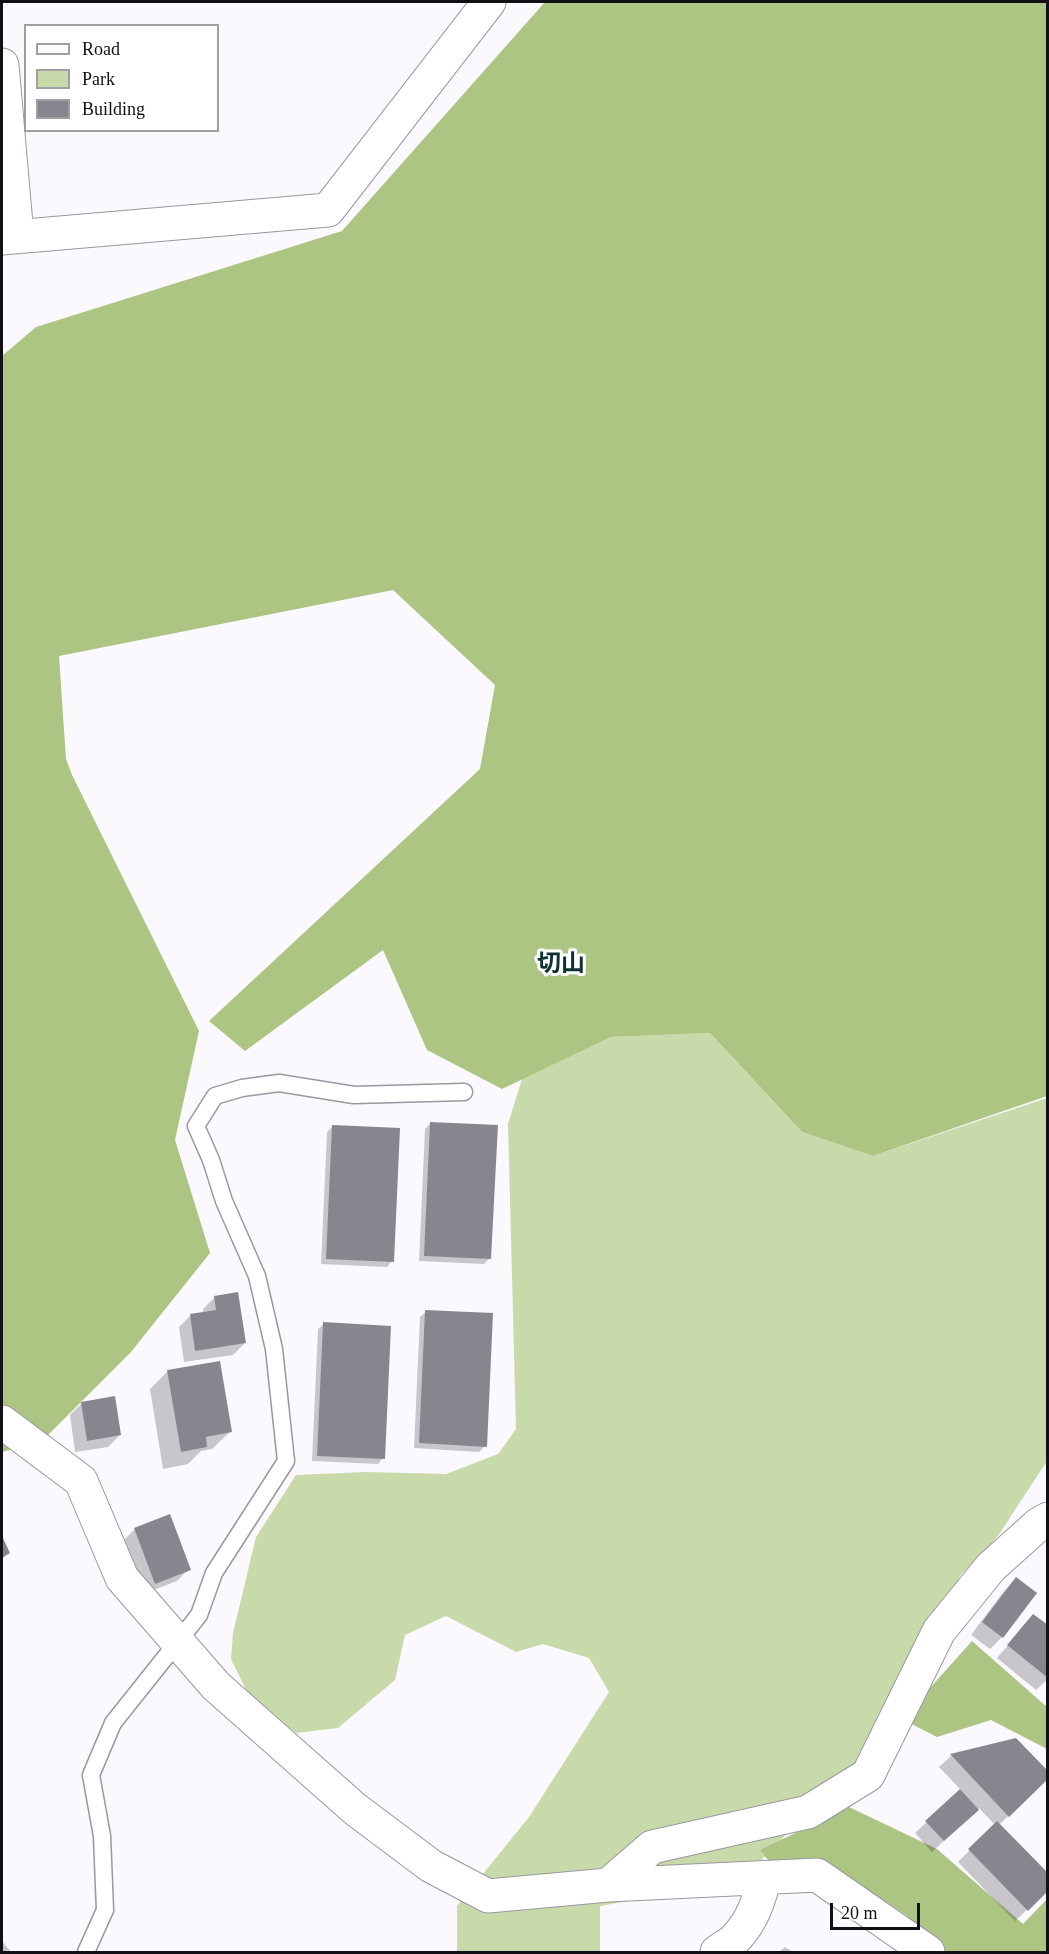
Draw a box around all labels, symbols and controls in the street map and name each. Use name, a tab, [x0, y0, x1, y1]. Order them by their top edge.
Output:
legend	[24, 24, 219, 132]
text: Road	[82, 39, 120, 59]
text: Park	[82, 69, 115, 89]
text: Building	[82, 99, 145, 119]
district label: 切山	[537, 948, 585, 976]
scale bar	[833, 1891, 923, 1929]
text: 20 m	[841, 1903, 878, 1923]

